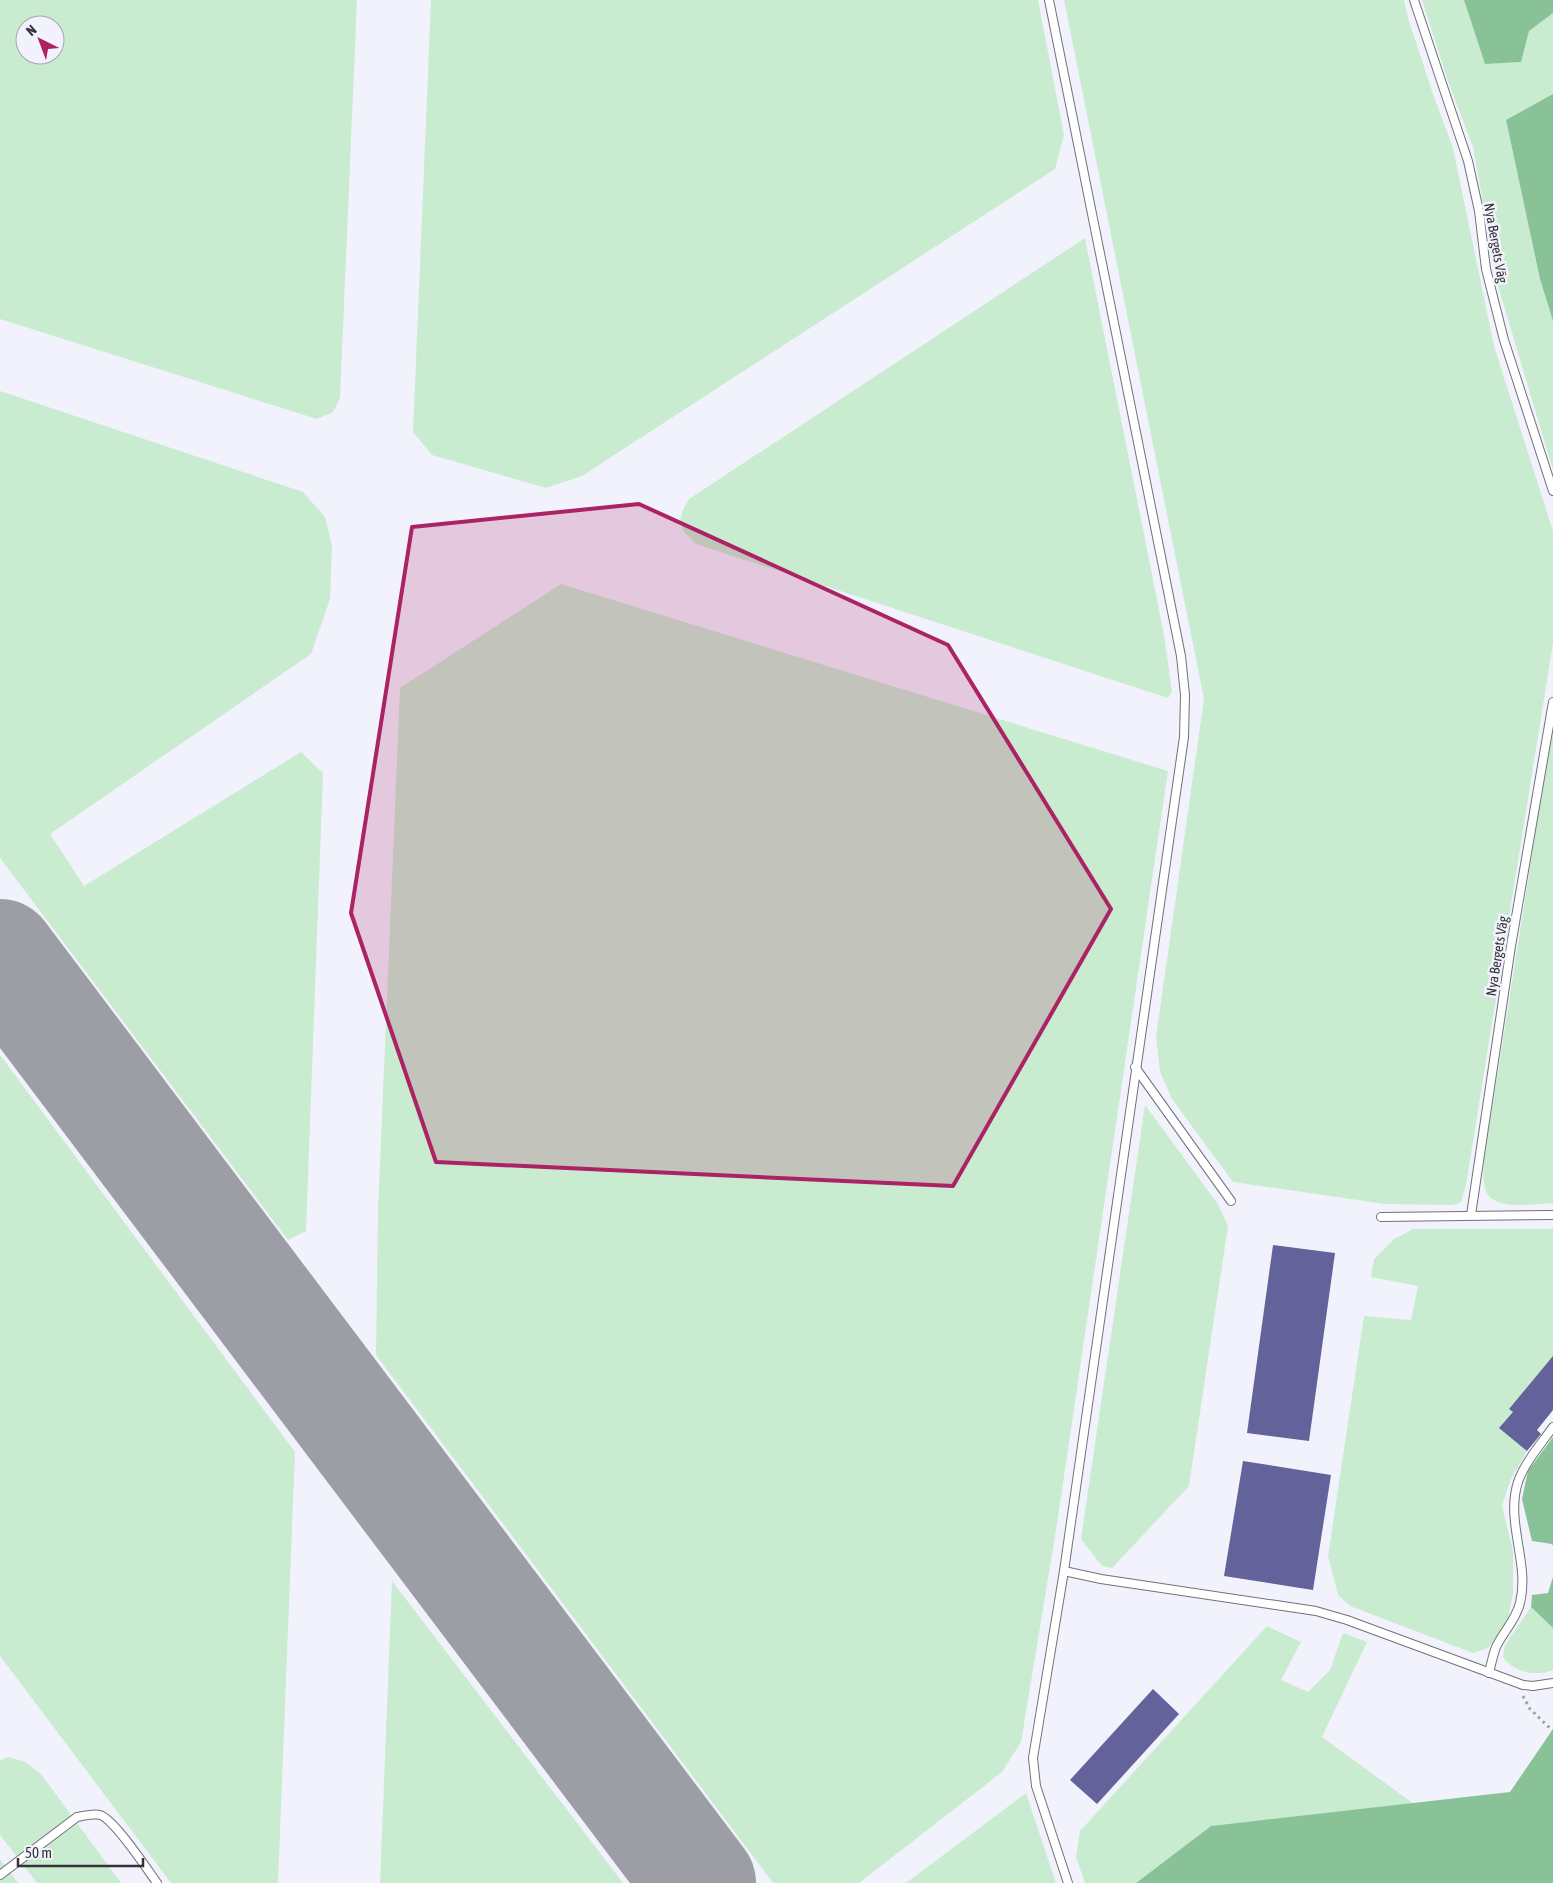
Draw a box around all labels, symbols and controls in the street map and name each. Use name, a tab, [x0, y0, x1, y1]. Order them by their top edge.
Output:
north arrow	[15, 15, 65, 65]
text: N	[23, 22, 40, 39]
street label: Nya Bergets Väg	[1481, 202, 1511, 284]
street label: Nya Bergets Väg	[1483, 915, 1511, 997]
scale bar	[18, 1836, 142, 1868]
text: 50 m	[25, 1844, 52, 1861]

